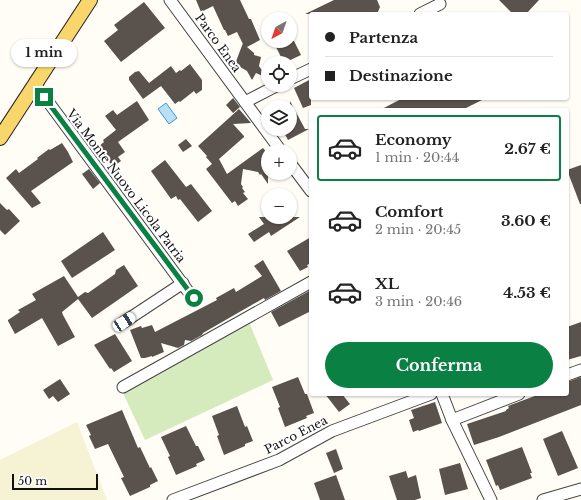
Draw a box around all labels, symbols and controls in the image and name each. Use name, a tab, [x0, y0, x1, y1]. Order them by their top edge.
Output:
street label: Parco Enea	[192, 11, 245, 75]
north arrow	[261, 12, 297, 48]
map controls	[261, 12, 297, 224]
text: Partenza	[349, 28, 418, 47]
callout: 1 min	[11, 39, 77, 67]
text: 1 min	[25, 44, 63, 61]
button: locate	[261, 56, 297, 92]
text: Destinazione	[349, 66, 453, 85]
route end	[35, 88, 53, 106]
button: layers	[261, 100, 297, 136]
street label: Via Monte Nuovo Licola Patria	[63, 105, 189, 266]
icon: car	[327, 130, 363, 166]
text: Economy	[375, 130, 452, 149]
text: 2.67 €	[504, 139, 551, 158]
button: +	[261, 144, 297, 180]
text: 1 min · 20:44	[375, 149, 459, 166]
button: −	[261, 188, 297, 224]
icon: car	[327, 202, 363, 238]
text: Comfort	[375, 202, 443, 221]
text: 3.60 €	[501, 211, 551, 230]
text: 2 min · 20:45	[375, 221, 461, 238]
icon: car	[327, 274, 363, 310]
text: XL	[375, 274, 399, 293]
text: 4.53 €	[503, 283, 551, 302]
route start	[185, 289, 203, 307]
text: 3 min · 20:46	[375, 293, 462, 310]
car	[111, 310, 137, 334]
button: Conferma	[325, 342, 553, 388]
street label: Parco Enea	[262, 412, 330, 457]
scale bar	[12, 472, 98, 491]
text: 50 m	[18, 474, 47, 488]

